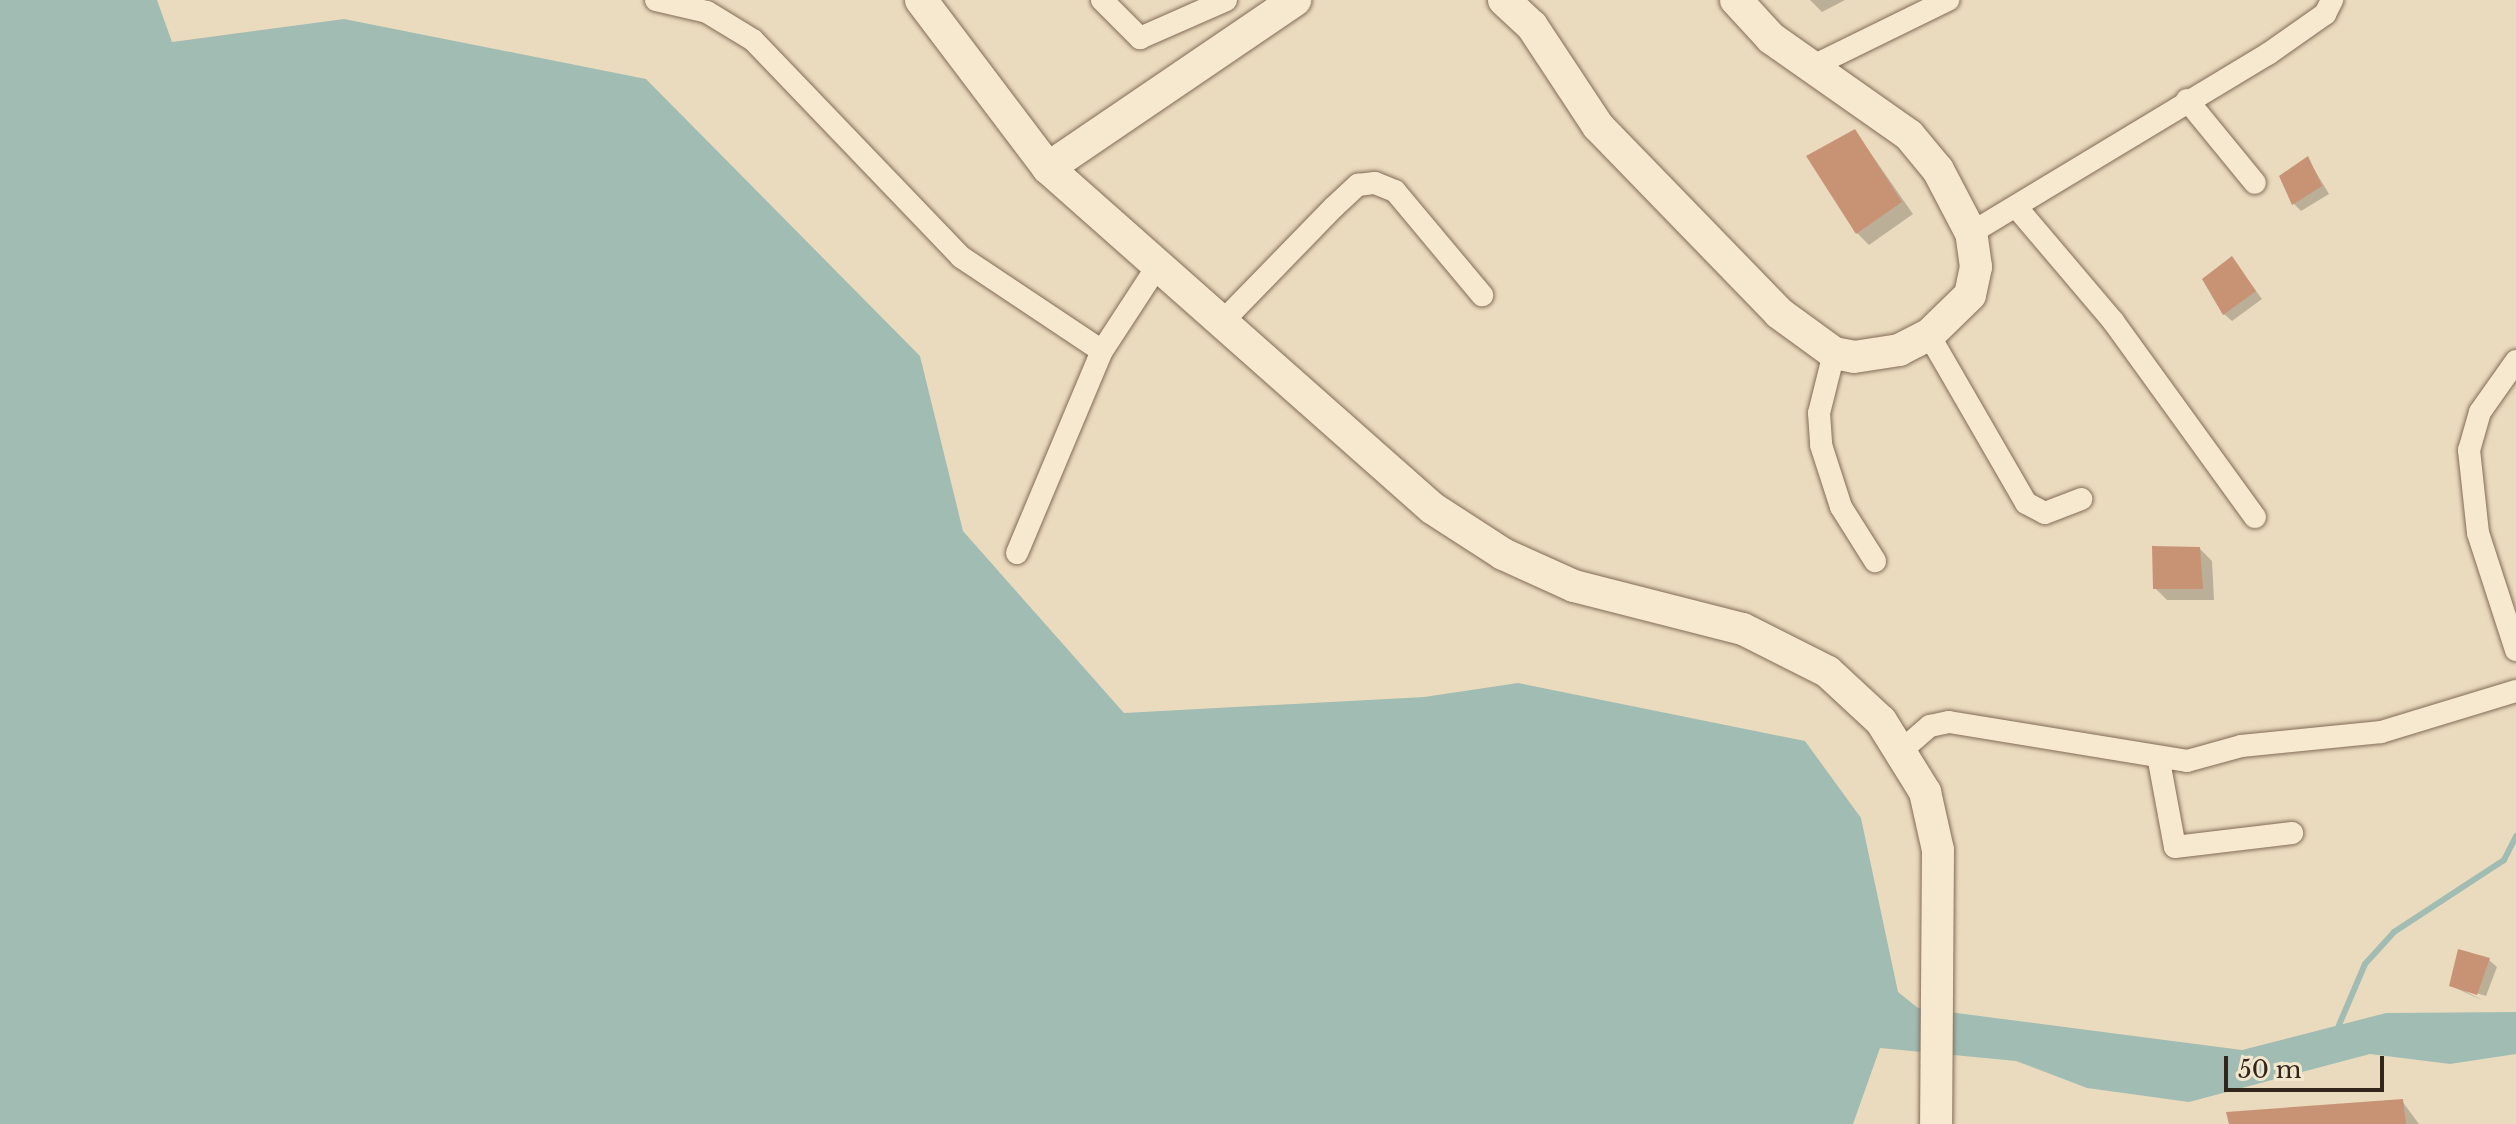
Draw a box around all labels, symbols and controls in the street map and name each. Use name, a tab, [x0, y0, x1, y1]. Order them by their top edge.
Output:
scale bar	[2228, 1040, 2388, 1090]
text: 50 m	[2238, 1055, 2301, 1084]

